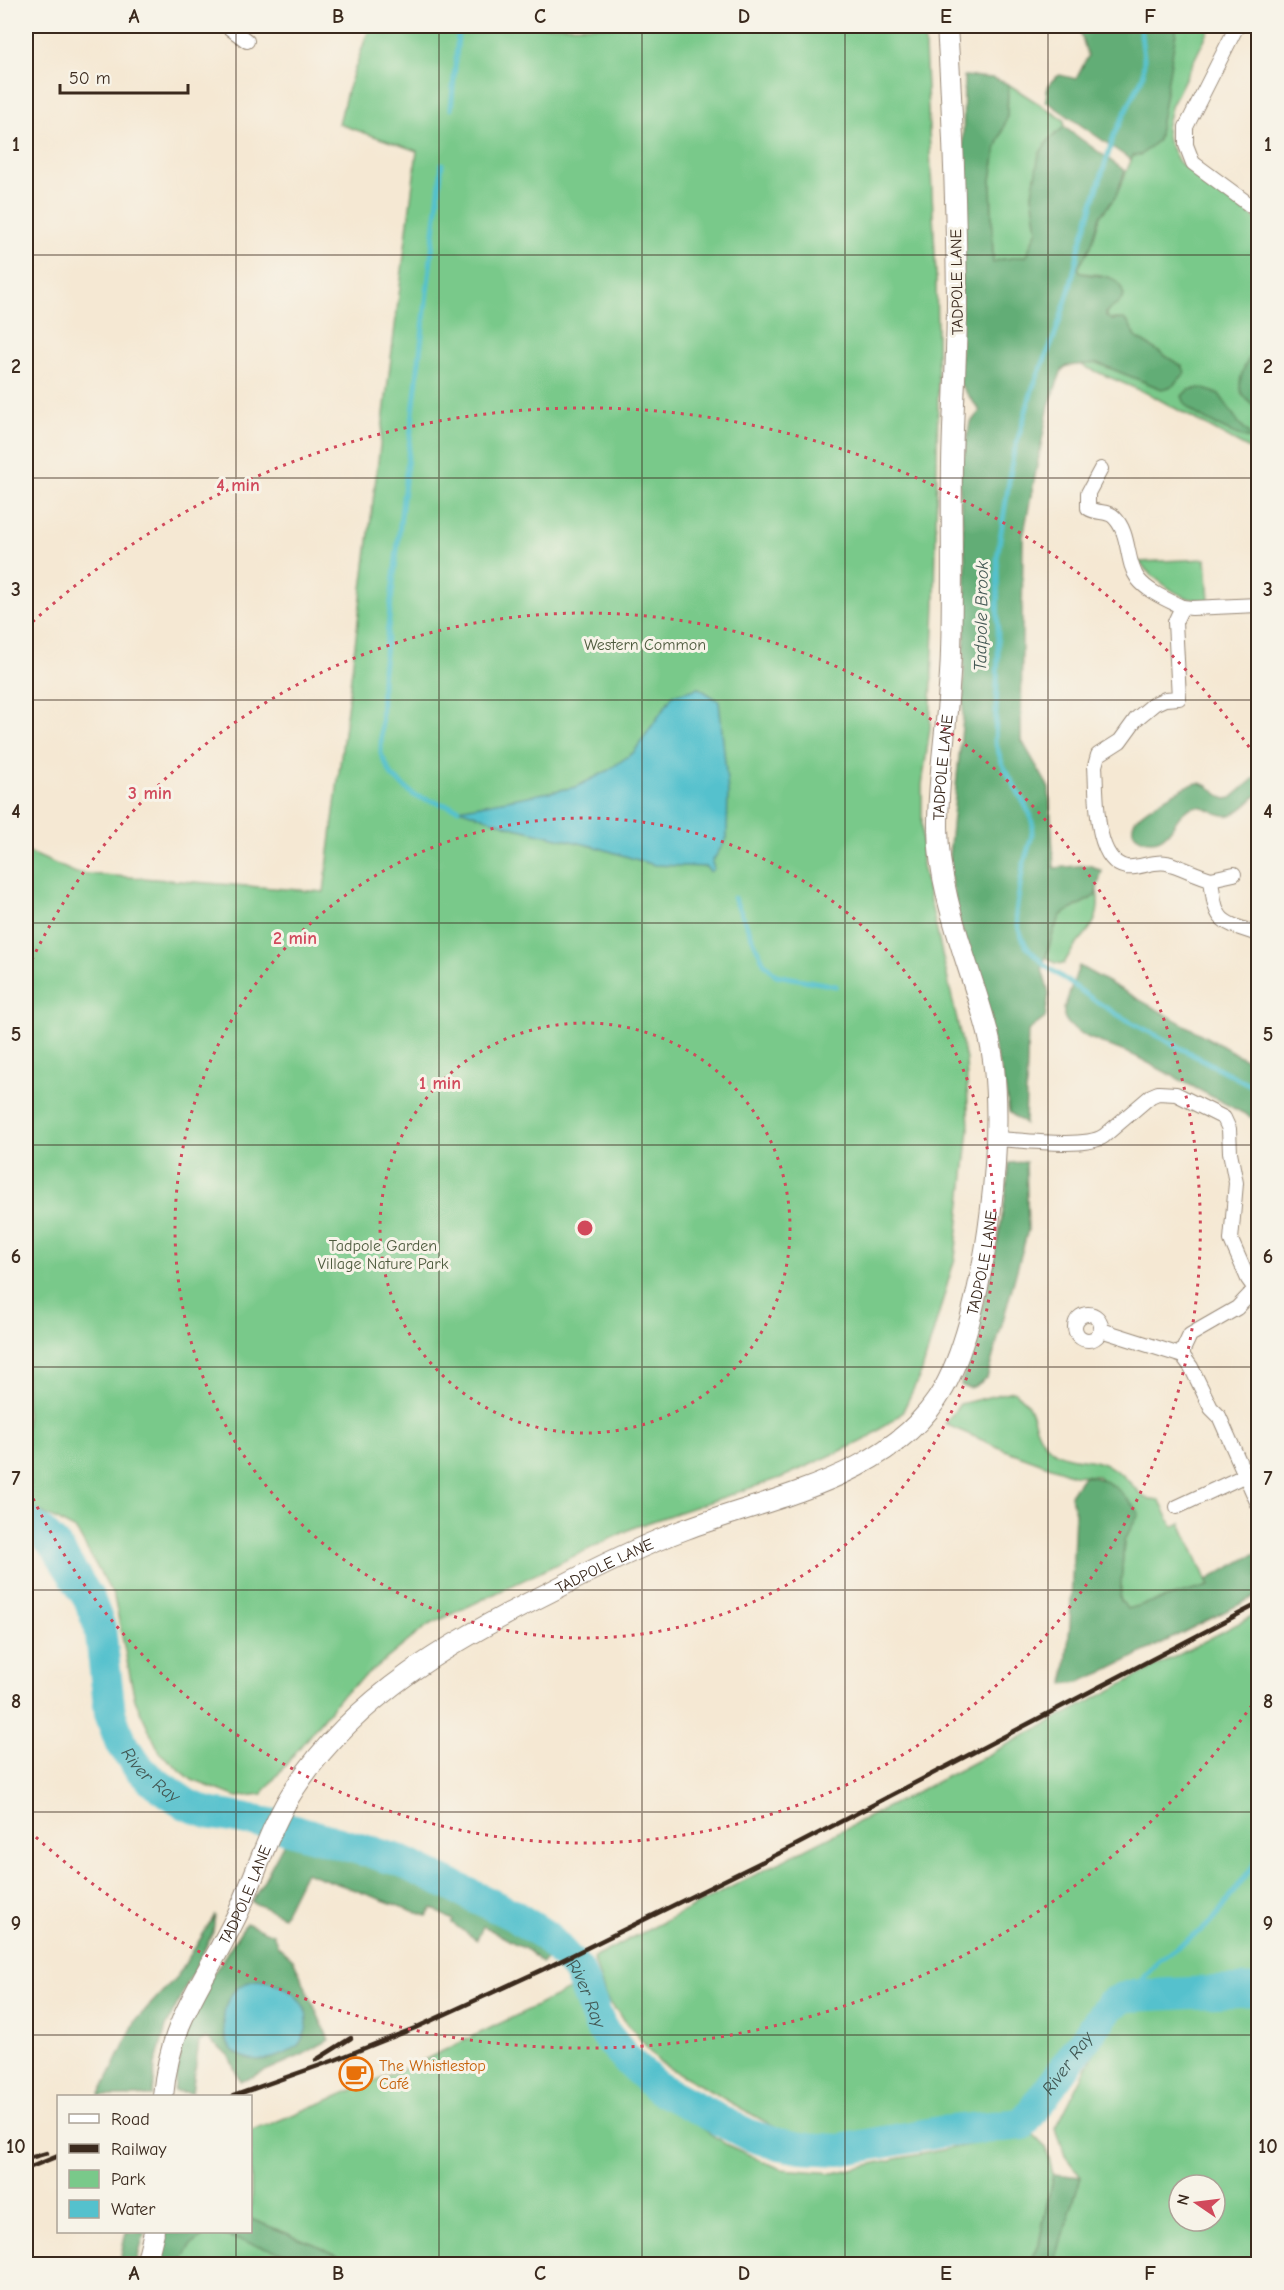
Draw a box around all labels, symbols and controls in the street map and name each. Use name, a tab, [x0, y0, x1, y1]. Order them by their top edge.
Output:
text: A	[128, 5, 140, 28]
text: B	[332, 5, 344, 28]
text: C	[534, 5, 546, 28]
text: D	[738, 5, 750, 28]
text: E	[940, 5, 952, 28]
text: F	[1144, 5, 1156, 28]
scale bar	[60, 57, 188, 95]
text: 50 m	[69, 68, 111, 89]
text: 1	[12, 133, 20, 156]
text: 1	[1264, 133, 1272, 156]
street label: TADPOLE LANE	[947, 228, 967, 335]
text: 2	[11, 355, 21, 378]
text: 2	[1263, 355, 1273, 378]
text: 4 min	[216, 475, 260, 496]
water label: Tadpole Brook	[970, 560, 993, 671]
text: 3	[11, 578, 21, 601]
text: 3	[1263, 578, 1273, 601]
park label: Western Common	[584, 636, 706, 654]
street label: TADPOLE LANE	[930, 713, 957, 820]
text: 3 min	[128, 783, 172, 804]
text: 4	[11, 800, 21, 823]
text: 4	[1263, 800, 1273, 823]
text: 2 min	[273, 928, 317, 949]
text: 5	[11, 1023, 21, 1046]
text: 5	[1263, 1023, 1273, 1046]
text: 1 min	[419, 1073, 461, 1094]
street label: TADPOLE LANE	[963, 1209, 1001, 1317]
centre of rings	[575, 1218, 595, 1238]
park label: Tadpole Garden Village Nature Park	[318, 1237, 449, 1273]
text: 6	[11, 1245, 21, 1268]
text: 6	[1263, 1245, 1273, 1268]
text: 7	[12, 1467, 21, 1490]
text: 7	[1264, 1467, 1273, 1490]
street label: TADPOLE LANE	[553, 1535, 656, 1598]
text: 8	[11, 1690, 21, 1713]
text: 8	[1263, 1690, 1273, 1713]
water label: River Ray	[117, 1743, 184, 1808]
street label: TADPOLE LANE	[216, 1843, 275, 1948]
text: 9	[11, 1912, 21, 1935]
text: 9	[1263, 1912, 1273, 1935]
water label: River Ray	[562, 1955, 610, 2032]
water label: River Ray	[1038, 2027, 1098, 2099]
cafe icon: The Whistlestop Café	[338, 2056, 374, 2092]
place label: The Whistlestop Café	[379, 2057, 486, 2093]
legend	[57, 2095, 252, 2233]
text: Road	[111, 2109, 150, 2130]
text: 10	[6, 2135, 26, 2158]
text: 10	[1258, 2135, 1278, 2158]
text: Railway	[111, 2139, 168, 2160]
text: Park	[111, 2169, 146, 2190]
north arrow	[1167, 2173, 1227, 2233]
text: N	[1173, 2192, 1193, 2207]
text: Water	[111, 2199, 156, 2220]
text: A	[128, 2262, 140, 2285]
text: B	[332, 2262, 344, 2285]
text: C	[534, 2262, 546, 2285]
text: D	[738, 2262, 750, 2285]
text: E	[940, 2262, 952, 2285]
text: F	[1144, 2262, 1156, 2285]

